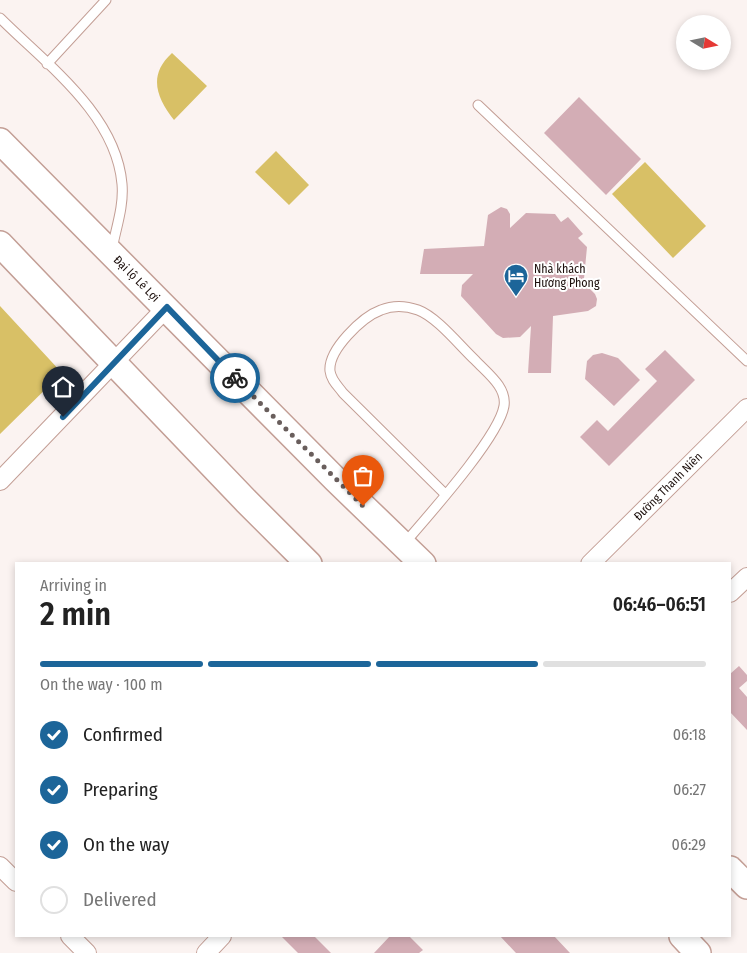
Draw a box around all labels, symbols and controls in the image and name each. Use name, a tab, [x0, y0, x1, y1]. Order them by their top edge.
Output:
north arrow	[676, 15, 731, 70]
map controls	[676, 15, 731, 70]
street label: Đại lộ Lê Lợi	[111, 253, 162, 305]
place label: Nhà khách Hương Phong	[534, 262, 600, 290]
hotel icon: Nhà khách Hương Phong	[503, 263, 529, 297]
courier	[210, 353, 260, 403]
icon: bike	[221, 364, 249, 392]
pin	[42, 366, 84, 417]
icon: home	[49, 373, 77, 401]
street label: Đường Thanh Niên	[631, 450, 705, 523]
pin	[342, 455, 384, 506]
icon: bag	[349, 462, 377, 490]
text: Arriving in	[40, 576, 107, 595]
text: 06:46–06:51	[613, 593, 706, 616]
text: 2 min	[40, 595, 111, 633]
text: On the way · 100 m	[40, 675, 162, 694]
icon: check	[40, 721, 68, 749]
text: Confirmed	[83, 723, 163, 746]
text: 06:18	[673, 725, 706, 744]
icon: check	[40, 776, 68, 804]
text: Preparing	[83, 778, 158, 801]
text: 06:27	[673, 780, 706, 799]
icon: check	[40, 831, 68, 859]
text: On the way	[83, 833, 169, 856]
text: 06:29	[672, 835, 706, 854]
text: Delivered	[83, 888, 157, 911]

